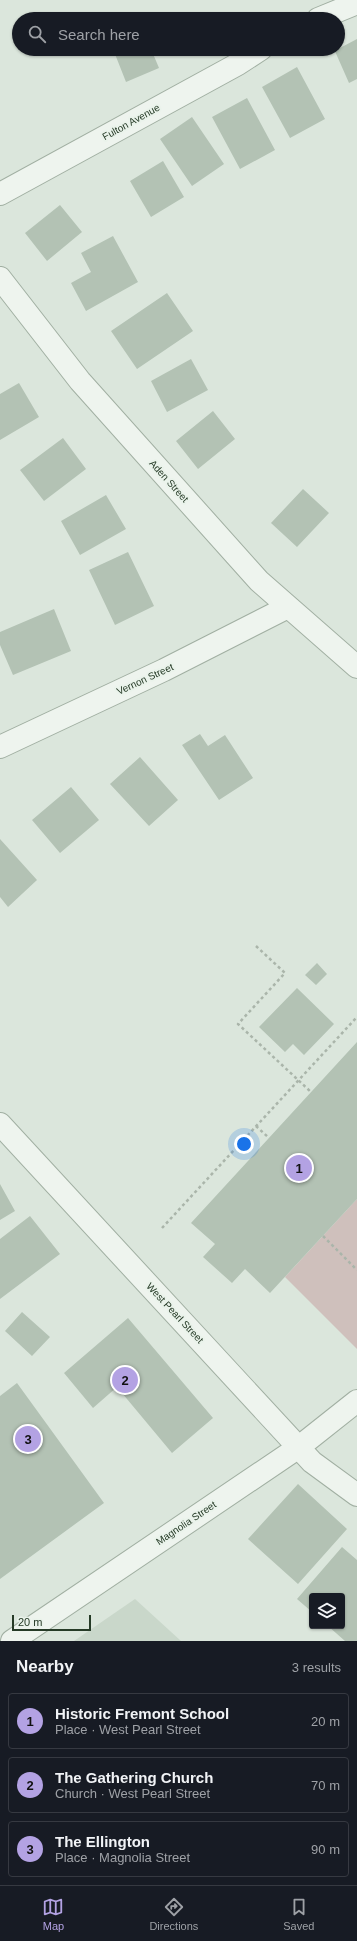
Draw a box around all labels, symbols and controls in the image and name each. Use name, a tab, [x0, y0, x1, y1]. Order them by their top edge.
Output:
search box	[12, 12, 345, 56]
icon: search	[26, 23, 48, 45]
text: Search here	[58, 26, 140, 43]
street label: Fulton Avenue	[100, 102, 162, 142]
street label: Aden Street	[147, 458, 191, 504]
street label: Vernon Street	[115, 661, 175, 697]
your location	[234, 1134, 254, 1154]
pin: 1	[286, 1153, 312, 1183]
street label: West Pearl Street	[144, 1281, 206, 1345]
pin: 2	[112, 1365, 138, 1395]
pin: 3	[15, 1424, 41, 1454]
street label: Magnolia Street	[154, 1499, 218, 1547]
map controls	[309, 1593, 345, 1629]
button: layers	[309, 1593, 345, 1629]
scale bar	[12, 1613, 91, 1632]
text: 20 m	[18, 1616, 42, 1628]
text: Nearby	[16, 1657, 74, 1676]
text: 3 results	[292, 1660, 341, 1675]
text: Historic Fremont School	[55, 1705, 229, 1722]
text: 1	[26, 1714, 34, 1729]
text: 20 m	[311, 1714, 340, 1729]
text: Place · West Pearl Street	[55, 1722, 201, 1737]
text: The Gathering Church	[55, 1769, 213, 1786]
text: 2	[26, 1778, 34, 1793]
text: 70 m	[311, 1778, 340, 1793]
text: Church · West Pearl Street	[55, 1786, 210, 1801]
text: The Ellington	[55, 1833, 150, 1850]
text: 3	[26, 1842, 34, 1857]
text: 90 m	[311, 1842, 340, 1857]
text: Place · Magnolia Street	[55, 1850, 190, 1865]
tab: Map	[42, 1896, 64, 1932]
tab: Directions	[149, 1896, 198, 1932]
tab: Saved	[283, 1896, 314, 1932]

